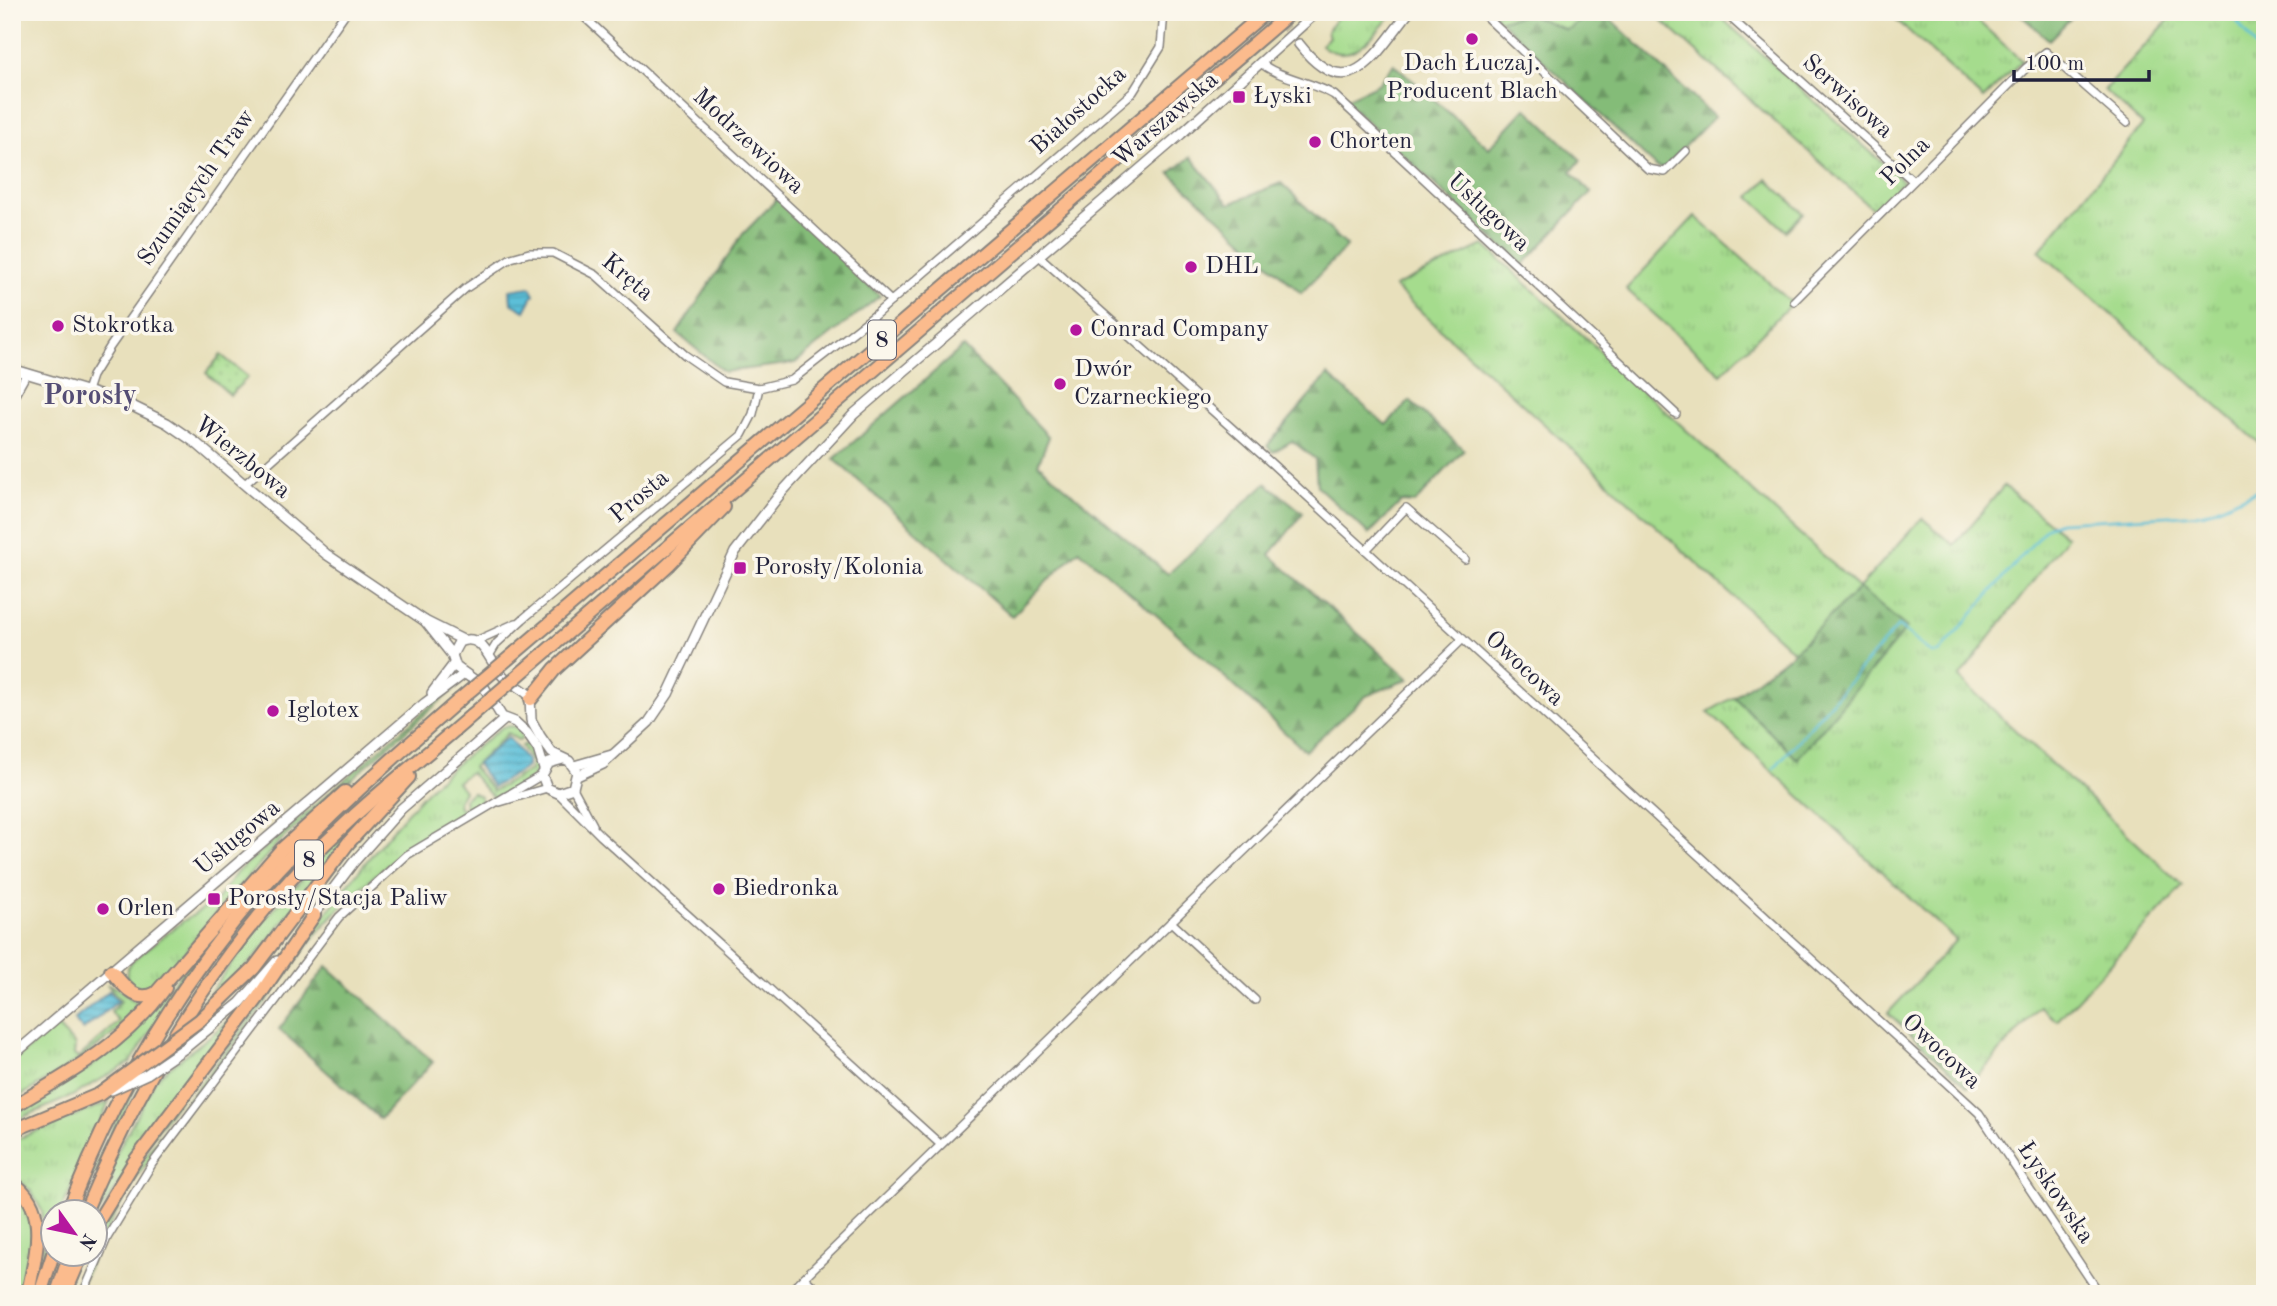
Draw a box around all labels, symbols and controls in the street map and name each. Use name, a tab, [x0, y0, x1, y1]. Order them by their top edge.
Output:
marker: Dach Łuczaj. Producent Blach	[1464, 31, 1480, 47]
scale bar	[2014, 38, 2149, 82]
street label: Serwisowa	[1797, 50, 1897, 144]
place label: Dach Łuczaj. Producent Blach	[1386, 52, 1558, 104]
text: 100 m	[2025, 54, 2084, 75]
street label: Białostocka	[1027, 62, 1131, 160]
street label: Warszawska	[1109, 68, 1223, 172]
street label: Modrzewiowa	[688, 85, 808, 199]
place label: Łyski	[1253, 85, 1312, 109]
marker: Łyski	[1231, 89, 1247, 105]
street label: Szumiących Traw	[134, 105, 260, 271]
place label: Chorten	[1329, 130, 1412, 154]
street label: Polna	[1877, 133, 1935, 191]
marker: Chorten	[1307, 134, 1323, 150]
street label: Usługowa	[1442, 169, 1534, 257]
street label: Kręta	[597, 250, 658, 306]
place label: DHL	[1205, 255, 1259, 279]
marker: DHL	[1183, 259, 1199, 275]
place label: Stokrotka	[72, 314, 174, 338]
marker: Stokrotka	[50, 318, 66, 334]
place label: Conrad Company	[1090, 318, 1269, 342]
road number: 8	[868, 320, 896, 360]
marker: Conrad Company	[1068, 322, 1084, 338]
place label: Dwór Czarneckiego	[1074, 358, 1212, 410]
marker: Dwór Czarneckiego	[1052, 376, 1068, 392]
district label: Porosły	[43, 383, 137, 411]
street label: Wierzbowa	[189, 412, 295, 504]
street label: Prosta	[606, 466, 674, 528]
place label: Porosły/Kolonia	[754, 556, 923, 580]
marker: Porosły/Kolonia	[732, 560, 748, 576]
street label: Owocowa	[1480, 627, 1568, 711]
place label: Iglotex	[287, 699, 360, 723]
marker: Iglotex	[265, 703, 281, 719]
street label: Usługowa	[191, 796, 285, 880]
road number: 8	[295, 840, 323, 880]
place label: Biedronka	[733, 877, 839, 901]
marker: Biedronka	[711, 881, 727, 897]
place label: Porosły/Stacja Paliw	[228, 887, 448, 911]
marker: Porosły/Stacja Paliw	[206, 891, 222, 907]
place label: Orlen	[117, 897, 174, 921]
marker: Orlen	[95, 901, 111, 917]
street label: Owocowa	[1897, 1010, 1985, 1094]
street label: Łyskowska	[2012, 1138, 2098, 1248]
north arrow	[38, 1198, 108, 1268]
text: N	[74, 1230, 98, 1253]

